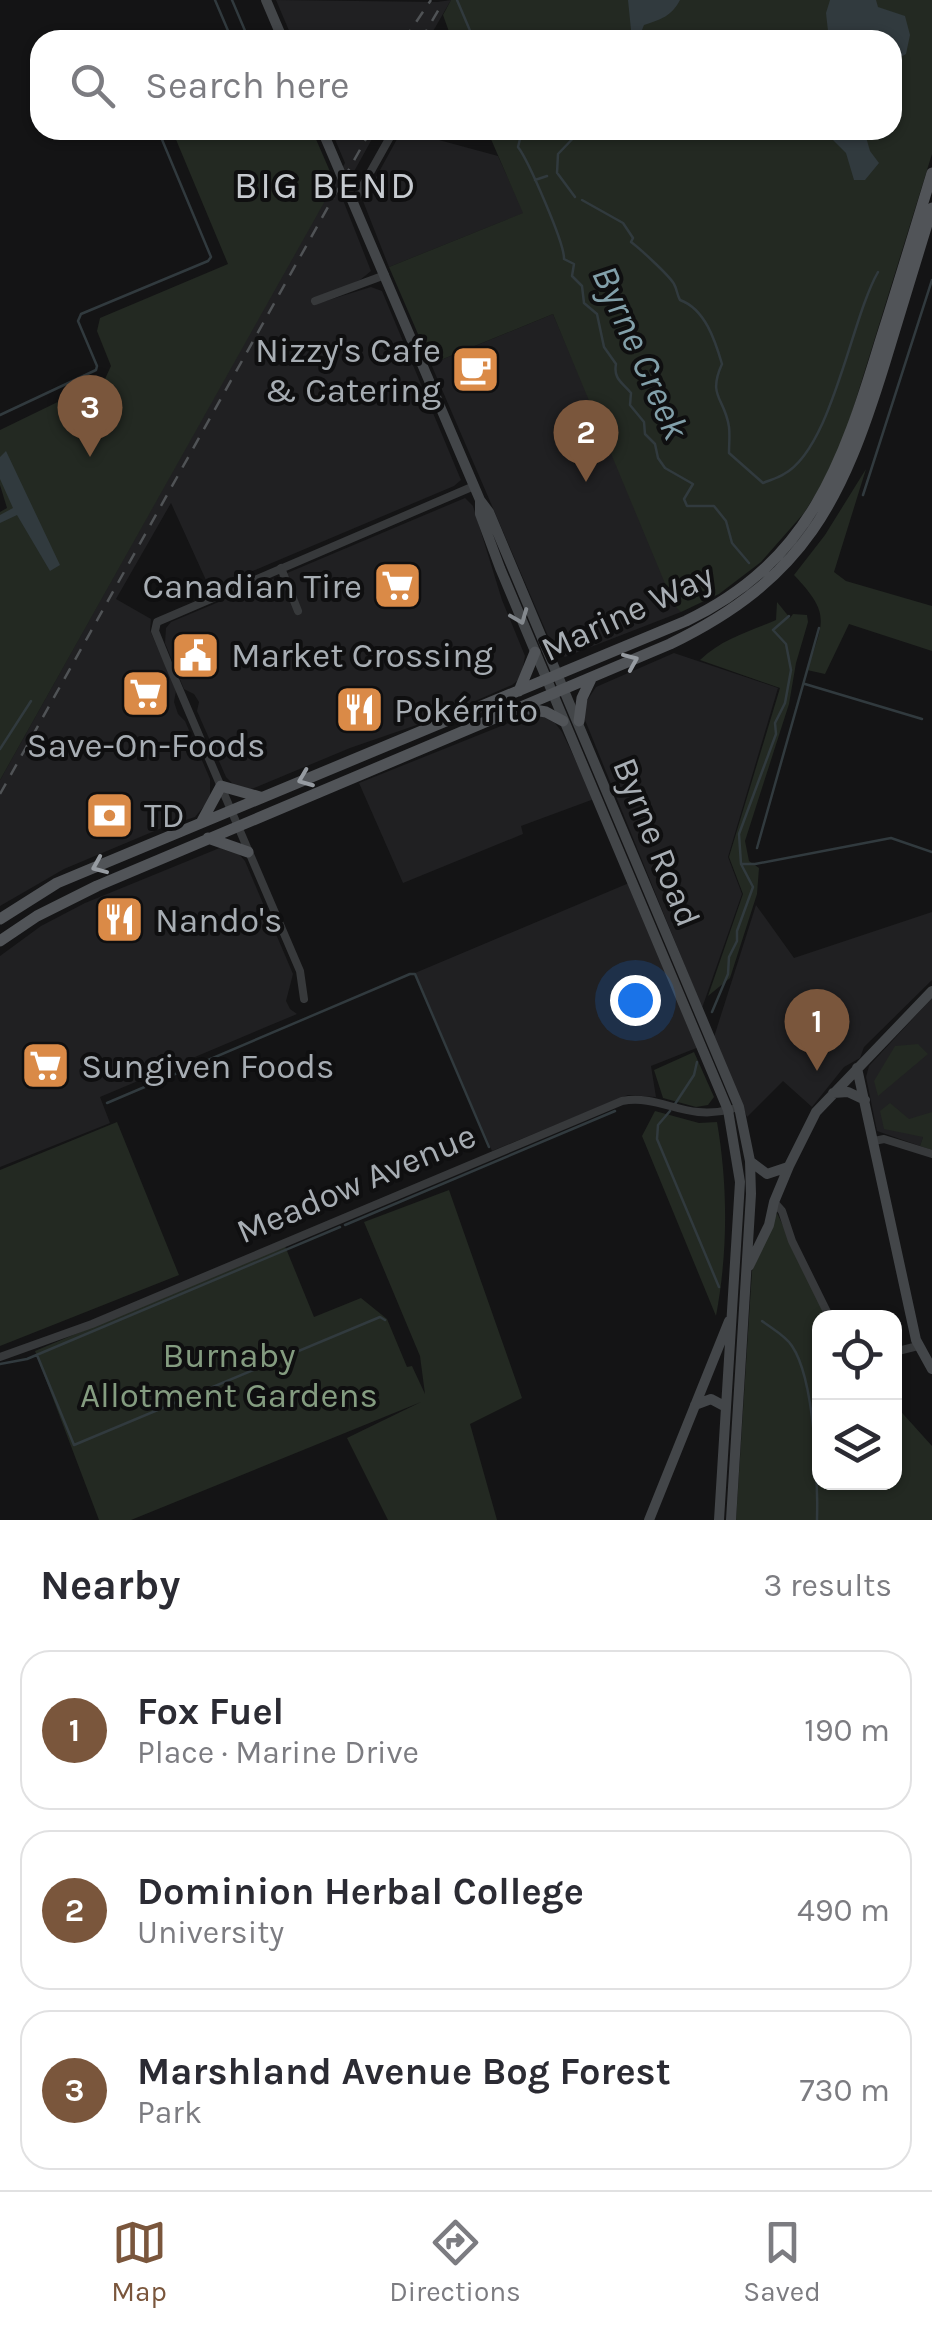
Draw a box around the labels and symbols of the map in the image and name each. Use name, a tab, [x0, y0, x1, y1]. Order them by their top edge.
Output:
district label: BIG BEND	[234, 163, 418, 208]
water label: Byrne Creek	[582, 258, 699, 447]
place label: Nizzy's Cafe & Catering	[255, 330, 441, 411]
cafe icon: Nizzy's Cafe & Catering	[450, 344, 502, 396]
pin: 3	[58, 374, 122, 457]
pin: 2	[554, 400, 618, 482]
street label: Marine Way	[535, 555, 720, 670]
supermarket icon: Canadian Tire	[371, 560, 423, 612]
place label: Canadian Tire	[142, 566, 362, 607]
one-way arrow	[509, 607, 529, 625]
public building icon: Market Crossing	[170, 629, 222, 681]
place label: Market Crossing	[231, 635, 493, 676]
one-way arrow	[621, 653, 639, 673]
supermarket icon: Save-On-Foods	[120, 667, 172, 719]
restaurant icon: Pokérrito	[333, 684, 385, 736]
place label: Pokérrito	[394, 690, 538, 731]
place label: Save-On-Foods	[27, 725, 265, 766]
street label: Byrne Road	[604, 752, 709, 933]
one-way arrow	[297, 767, 314, 787]
bank icon: TD	[83, 789, 135, 841]
place label: TD	[144, 795, 185, 836]
one-way arrow	[91, 854, 109, 874]
restaurant icon: Nando's	[94, 894, 146, 946]
place label: Nando's	[155, 900, 282, 941]
your location	[610, 975, 661, 1026]
pin: 1	[784, 988, 850, 1071]
supermarket icon: Sungiven Foods	[20, 1040, 72, 1092]
place label: Sungiven Foods	[81, 1046, 334, 1087]
street label: Meadow Avenue	[231, 1115, 482, 1252]
park label: Burnaby Allotment Gardens	[80, 1335, 378, 1416]

